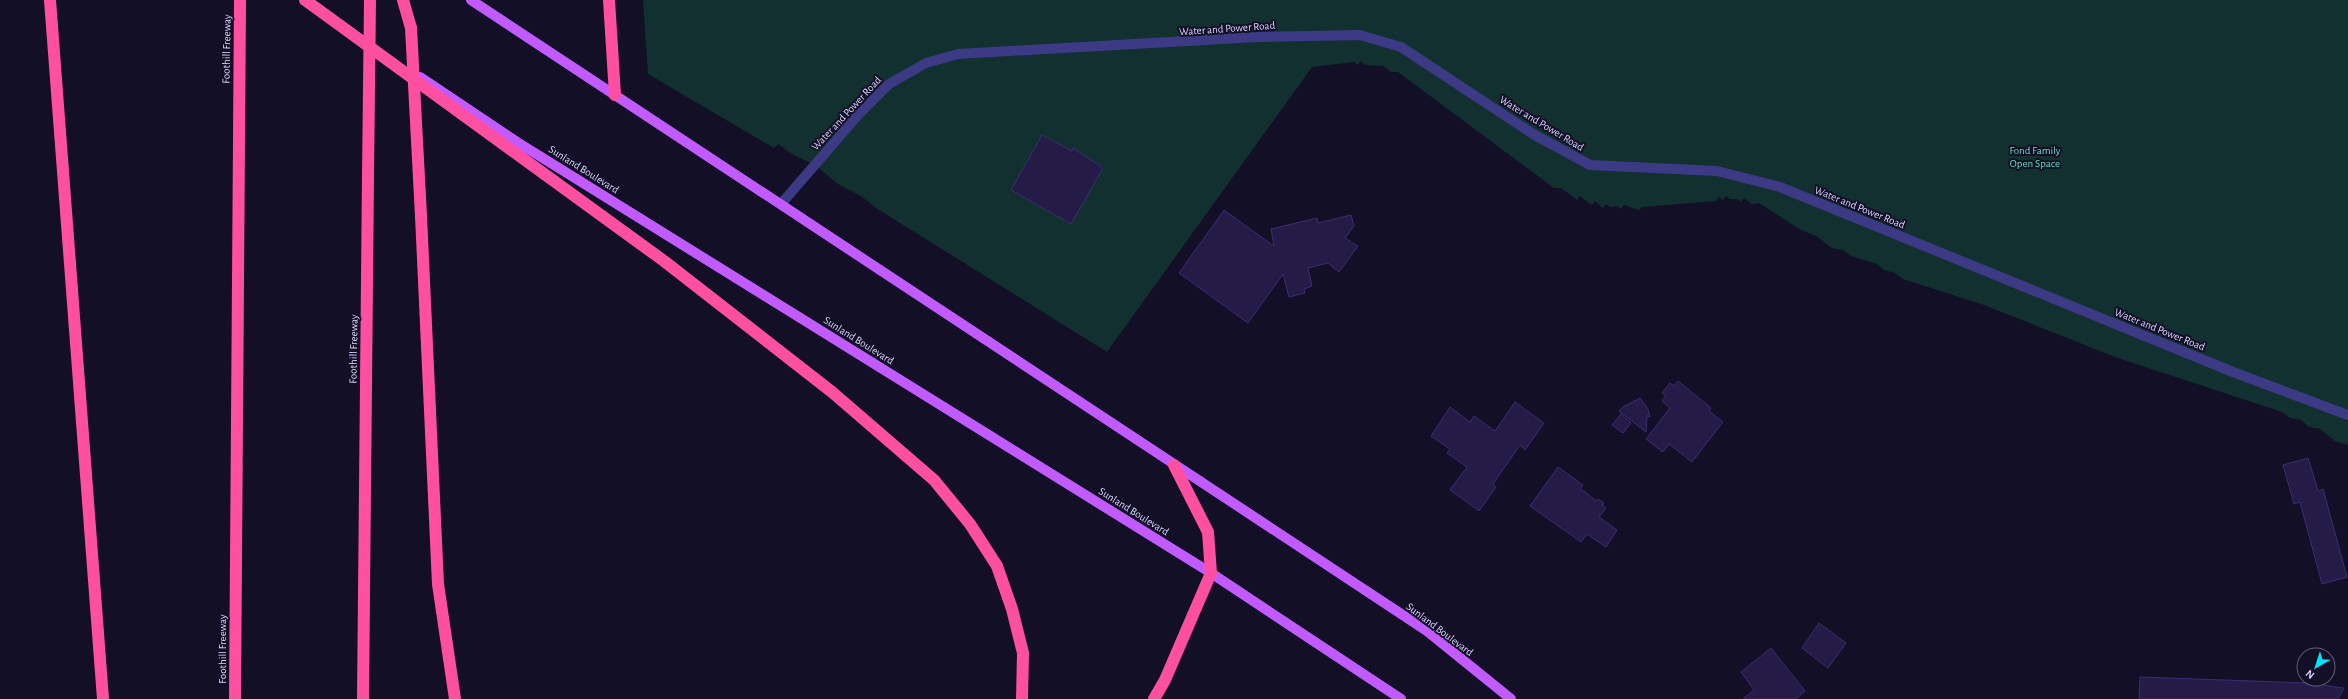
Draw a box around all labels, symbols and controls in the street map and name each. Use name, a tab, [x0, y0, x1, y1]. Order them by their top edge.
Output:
street label: Foothill Freeway	[220, 14, 233, 84]
street label: Water and Power Road	[1179, 20, 1276, 37]
street label: Water and Power Road	[809, 74, 883, 152]
street label: Water and Power Road	[1498, 94, 1586, 153]
street label: Sunland Boulevard	[547, 143, 621, 196]
park label: Fond Family Open Space	[2009, 145, 2061, 169]
street label: Water and Power Road	[1813, 184, 1907, 231]
street label: Water and Power Road	[2113, 306, 2207, 353]
street label: Foothill Freeway	[347, 314, 360, 384]
street label: Sunland Boulevard	[822, 314, 896, 367]
street label: Sunland Boulevard	[1097, 485, 1171, 538]
street label: Sunland Boulevard	[1404, 601, 1475, 658]
street label: Foothill Freeway	[217, 614, 228, 684]
north arrow	[2296, 647, 2336, 687]
text: N	[2304, 668, 2316, 681]

